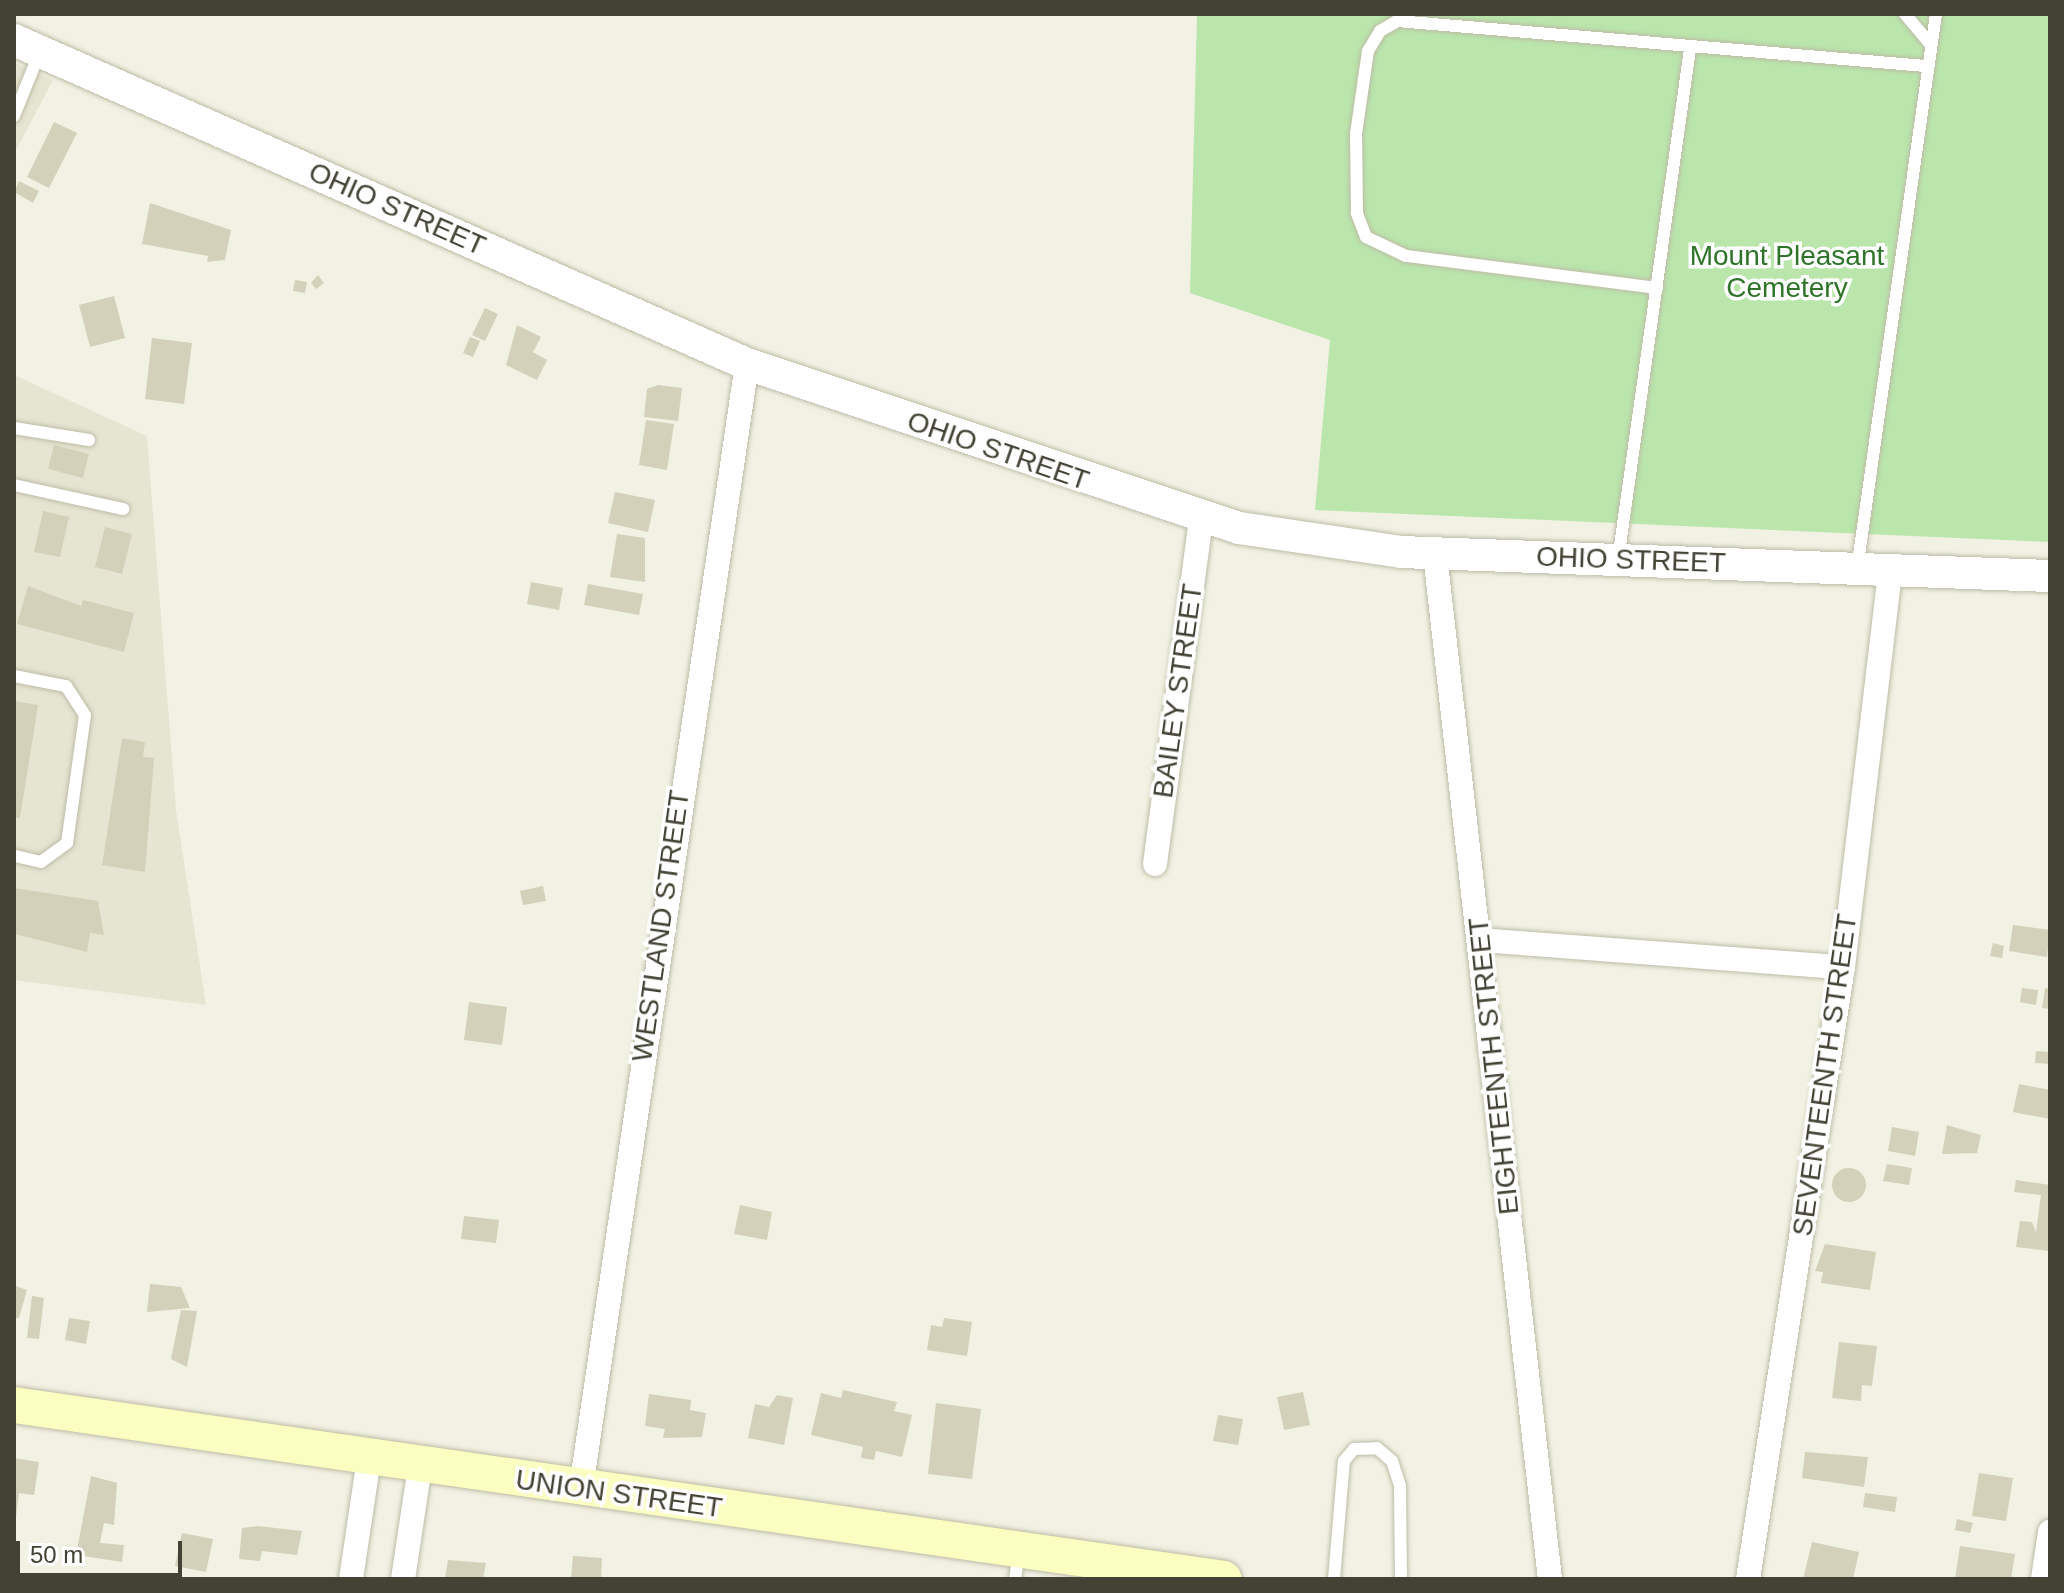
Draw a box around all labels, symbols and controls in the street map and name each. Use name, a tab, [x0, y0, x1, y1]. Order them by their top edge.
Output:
street label: OHIO STREET	[303, 155, 491, 263]
park label: Mount Pleasant Cemetery	[1690, 239, 1884, 305]
street label: OHIO STREET	[903, 404, 1093, 498]
street label: OHIO STREET	[1536, 540, 1726, 580]
street label: BAILEY STREET	[1146, 582, 1210, 800]
street label: WESTLAND STREET	[625, 788, 697, 1064]
street label: SEVENTEENTH STREET	[1786, 912, 1864, 1238]
street label: EIGHTEENTH STREET	[1462, 916, 1526, 1216]
street label: UNION STREET	[513, 1463, 725, 1525]
scale bar	[20, 1525, 186, 1575]
text: 50 m	[30, 1541, 83, 1568]

